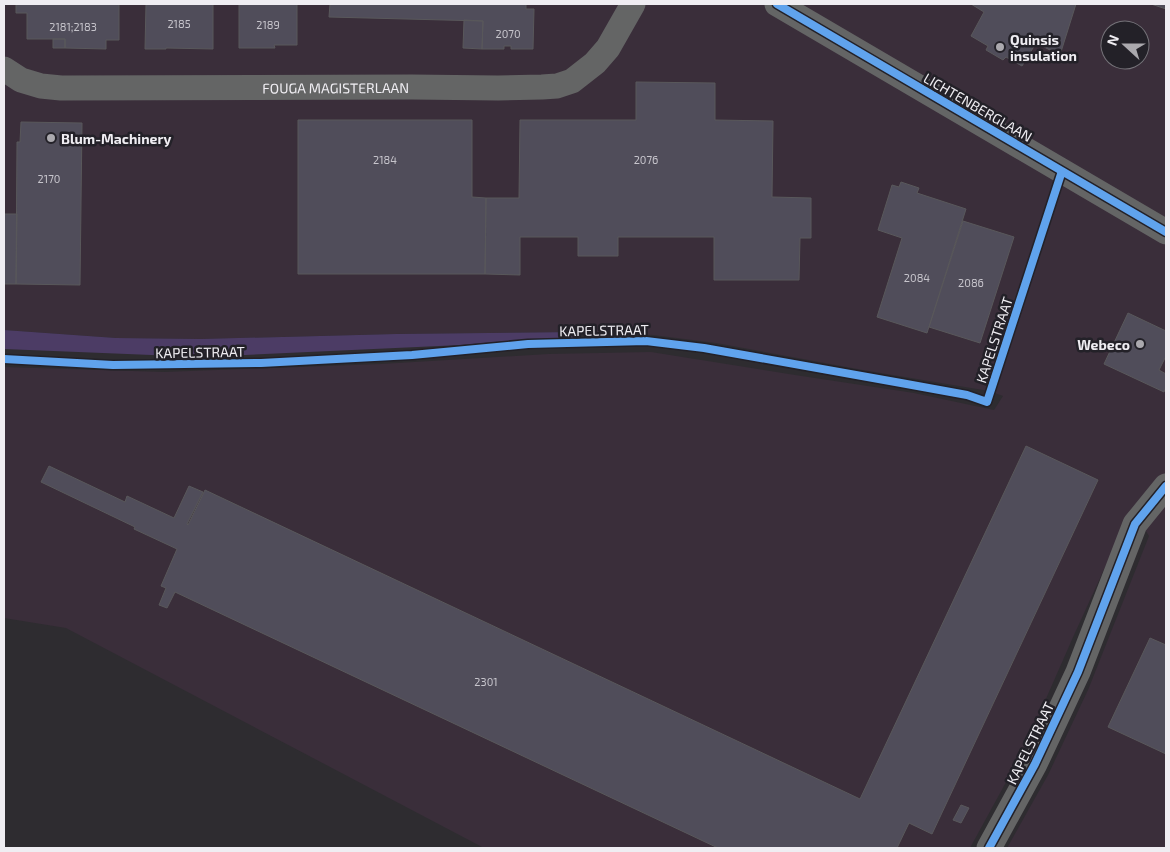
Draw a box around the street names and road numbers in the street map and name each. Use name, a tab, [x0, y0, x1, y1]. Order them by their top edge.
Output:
street label: LICHTENBERGLAAN	[921, 69, 1035, 145]
street label: FOUGA MAGISTERLAAN	[262, 79, 409, 96]
street label: KAPELSTRAAT	[972, 295, 1016, 385]
street label: KAPELSTRAAT	[559, 321, 649, 339]
street label: KAPELSTRAAT	[155, 343, 245, 361]
street label: KAPELSTRAAT	[1003, 699, 1057, 787]

